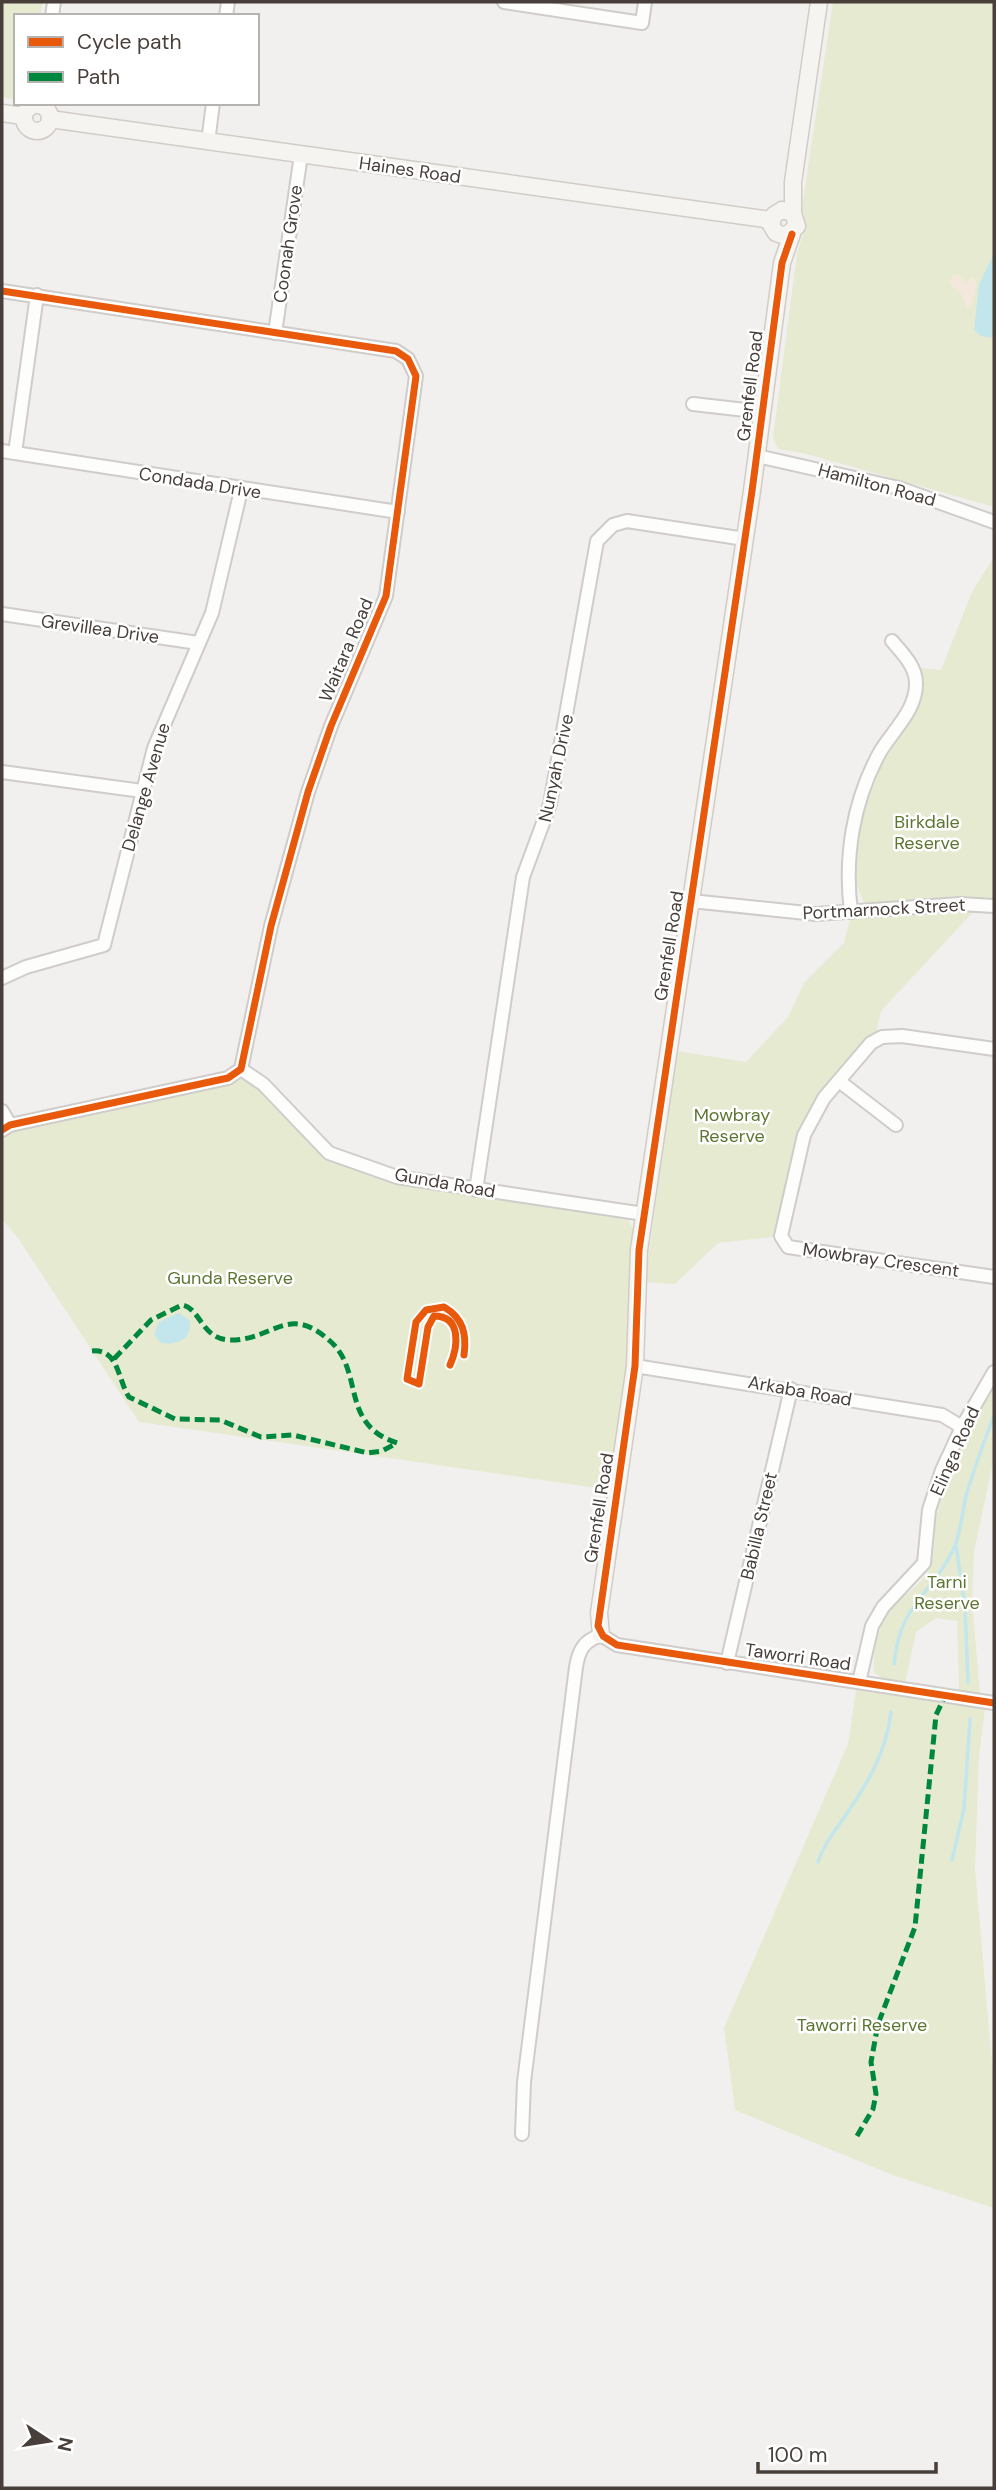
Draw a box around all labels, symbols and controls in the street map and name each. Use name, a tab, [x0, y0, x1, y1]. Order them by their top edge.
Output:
legend	[14, 14, 259, 105]
text: Cycle path	[77, 28, 182, 56]
text: Path	[77, 63, 120, 91]
street label: Haines Road	[358, 151, 462, 189]
street label: Coonah Grove	[268, 183, 308, 305]
street label: Grenfell Road	[731, 329, 769, 443]
street label: Hamilton Road	[815, 458, 939, 512]
street label: Condada Drive	[137, 461, 263, 505]
street label: Waitara Road	[313, 594, 379, 706]
street label: Grevillea Drive	[39, 609, 161, 649]
street label: Nunyah Drive	[533, 712, 579, 824]
street label: Delange Avenue	[116, 720, 176, 854]
park label: Birkdale Reserve	[894, 810, 960, 855]
street label: Grenfell Road	[648, 889, 690, 1003]
street label: Portmarnock Street	[802, 893, 966, 925]
park label: Mowbray Reserve	[694, 1103, 770, 1148]
street label: Gunda Road	[393, 1162, 497, 1204]
street label: Mowbray Crescent	[801, 1237, 961, 1283]
park label: Gunda Reserve	[167, 1266, 293, 1290]
street label: Arkaba Road	[746, 1370, 854, 1412]
street label: Elinga Road	[925, 1403, 985, 1499]
street label: Grenfell Road	[578, 1451, 620, 1565]
street label: Babilla Street	[735, 1470, 783, 1582]
park label: Tarni Reserve	[914, 1570, 980, 1615]
street label: Taworri Road	[743, 1638, 853, 1676]
park label: Taworri Reserve	[797, 2013, 927, 2037]
north arrow	[14, 2406, 84, 2476]
scale bar	[758, 2430, 936, 2474]
text: N	[51, 2435, 79, 2454]
text: 100 m	[768, 2441, 828, 2469]

